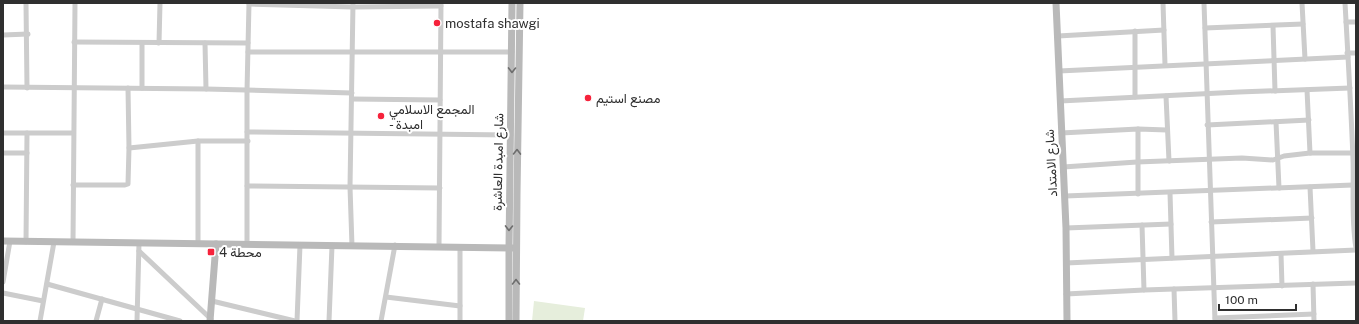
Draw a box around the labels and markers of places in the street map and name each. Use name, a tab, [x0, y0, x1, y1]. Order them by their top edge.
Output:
place label: mostafa shawgi	[445, 16, 540, 31]
marker: mostafa shawgi	[432, 18, 442, 28]
place label: مصنع استيم	[596, 91, 660, 108]
marker: مصنع استيم	[583, 93, 593, 103]
place label: المجمع الاسلامي - امبدة	[389, 102, 475, 132]
marker: المجمع الاسلامي - امبدة	[376, 111, 386, 121]
place label: محطة 4	[219, 245, 262, 260]
marker: محطة 4	[206, 247, 216, 257]

